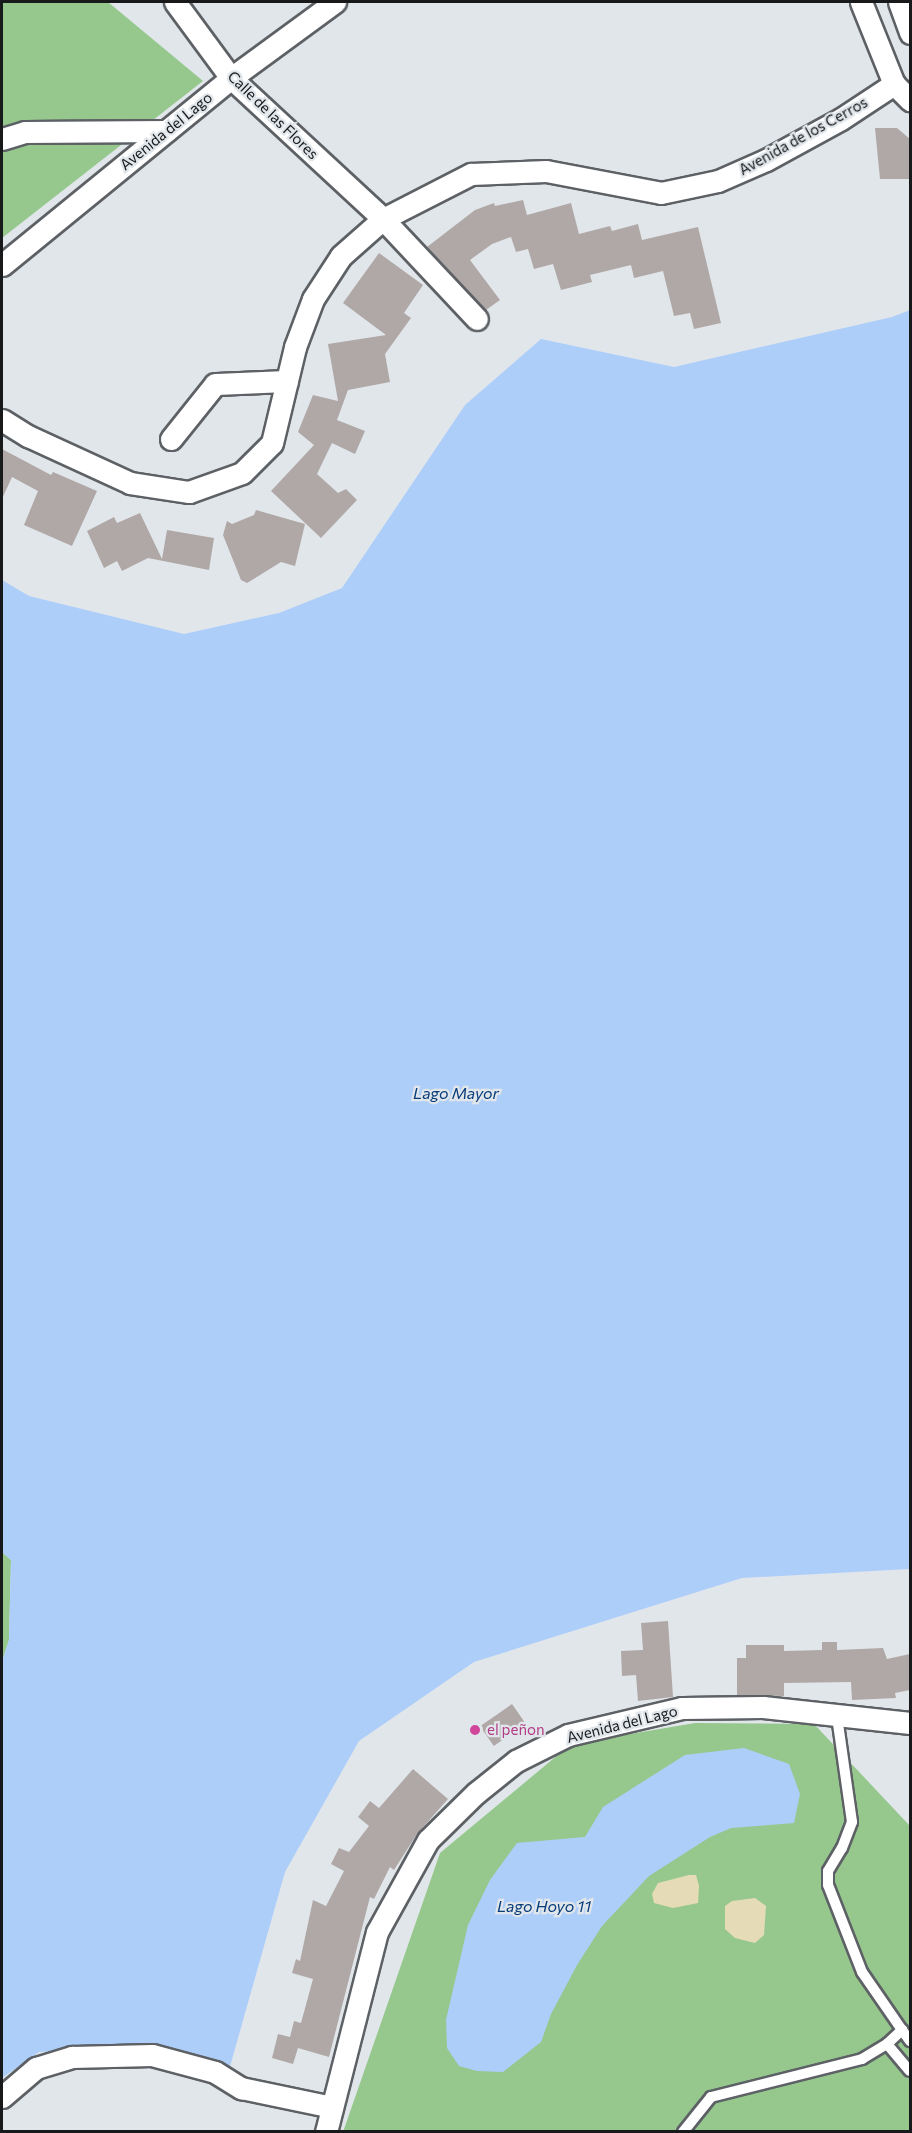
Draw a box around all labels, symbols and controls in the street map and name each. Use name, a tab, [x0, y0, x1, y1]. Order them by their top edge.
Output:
street label: Calle de las Flores	[224, 67, 322, 163]
street label: Avenida del Lago	[116, 88, 216, 174]
street label: Avenida de los Cerros	[736, 93, 870, 179]
water label: Lago Mayor	[413, 1083, 499, 1103]
street label: Avenida del Lago	[565, 1702, 679, 1746]
place label: el peñon	[487, 1721, 545, 1739]
marker: el peñon	[468, 1723, 482, 1737]
water label: Lago Hoyo 11	[497, 1896, 591, 1916]

